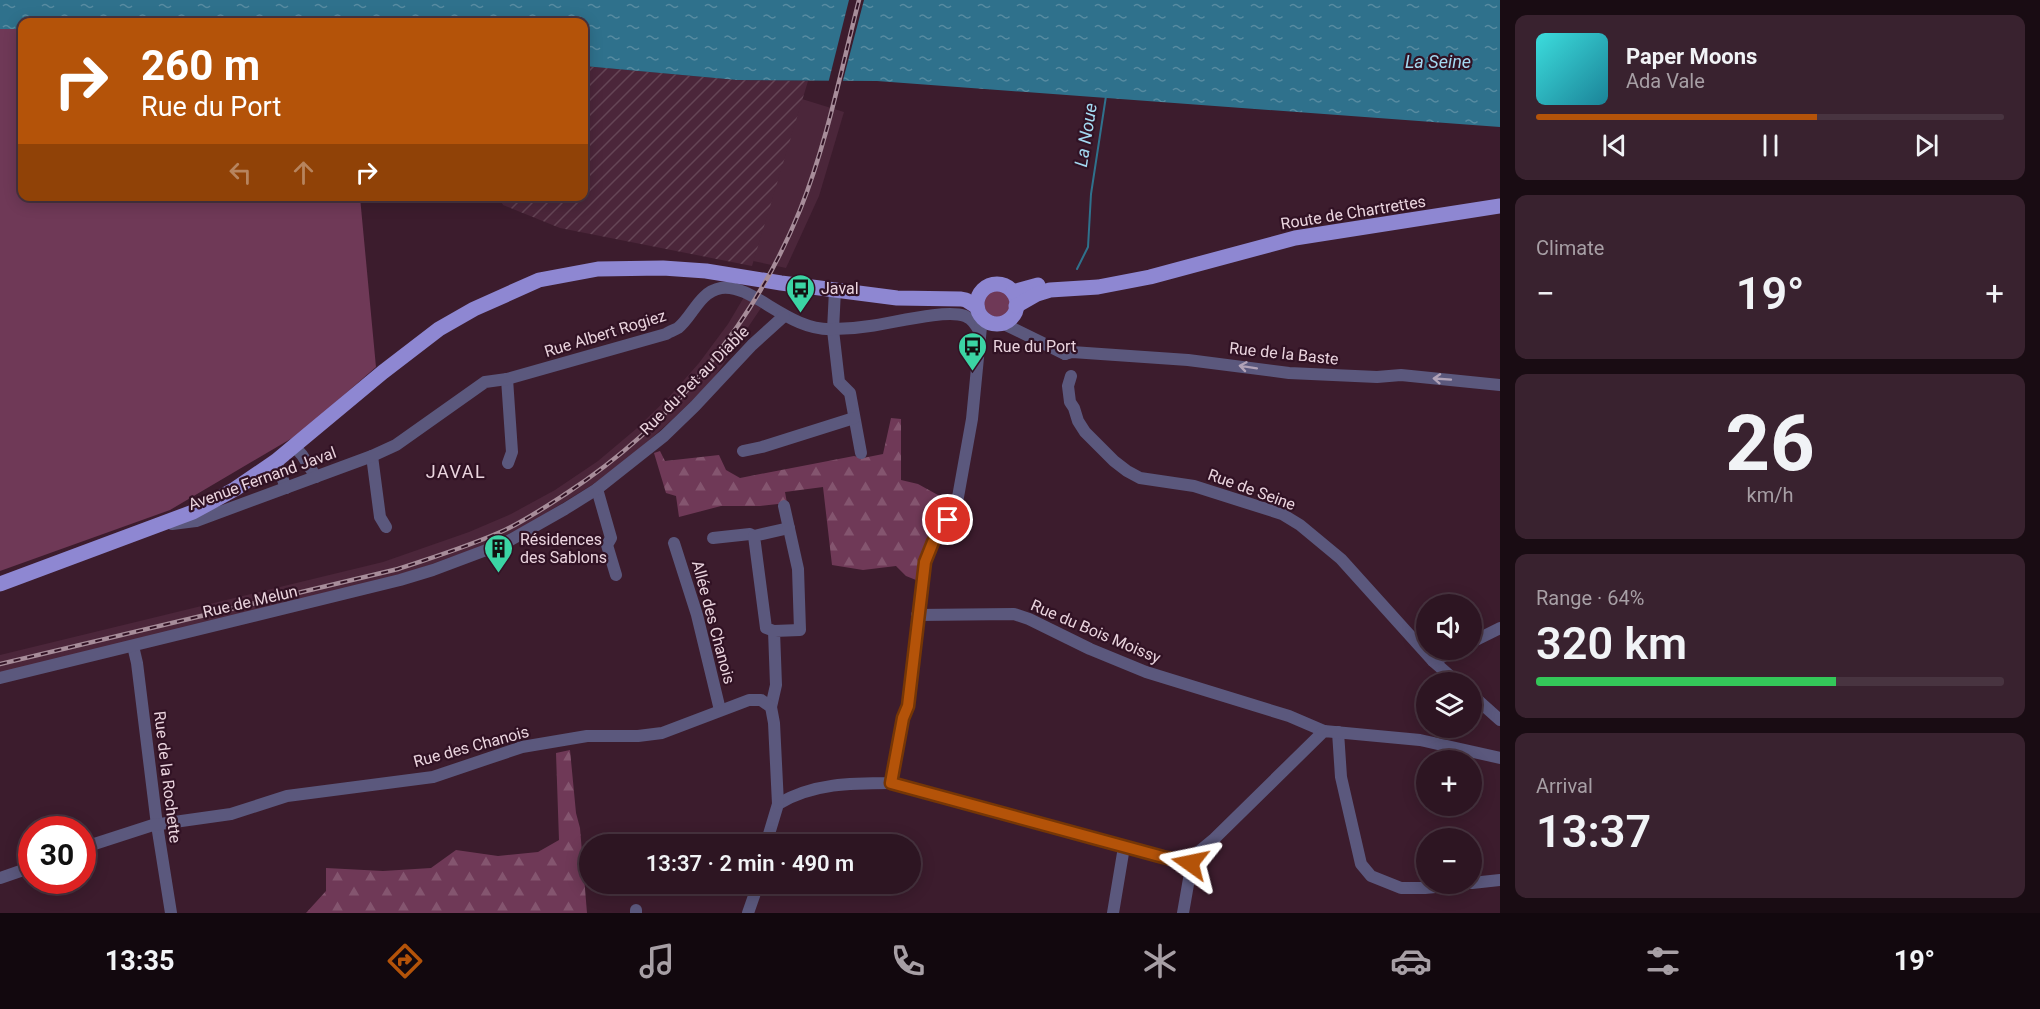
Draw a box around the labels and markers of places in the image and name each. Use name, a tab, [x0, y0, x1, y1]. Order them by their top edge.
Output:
bus stop icon: Javal	[784, 272, 816, 314]
place label: Javal	[821, 279, 859, 298]
bus stop icon: Rue du Port	[956, 330, 988, 372]
place label: Rue du Port	[993, 337, 1076, 356]
pin	[922, 494, 973, 545]
place label: Résidences des Sablons	[520, 530, 607, 567]
building icon: Résidences des Sablons	[483, 532, 515, 574]

